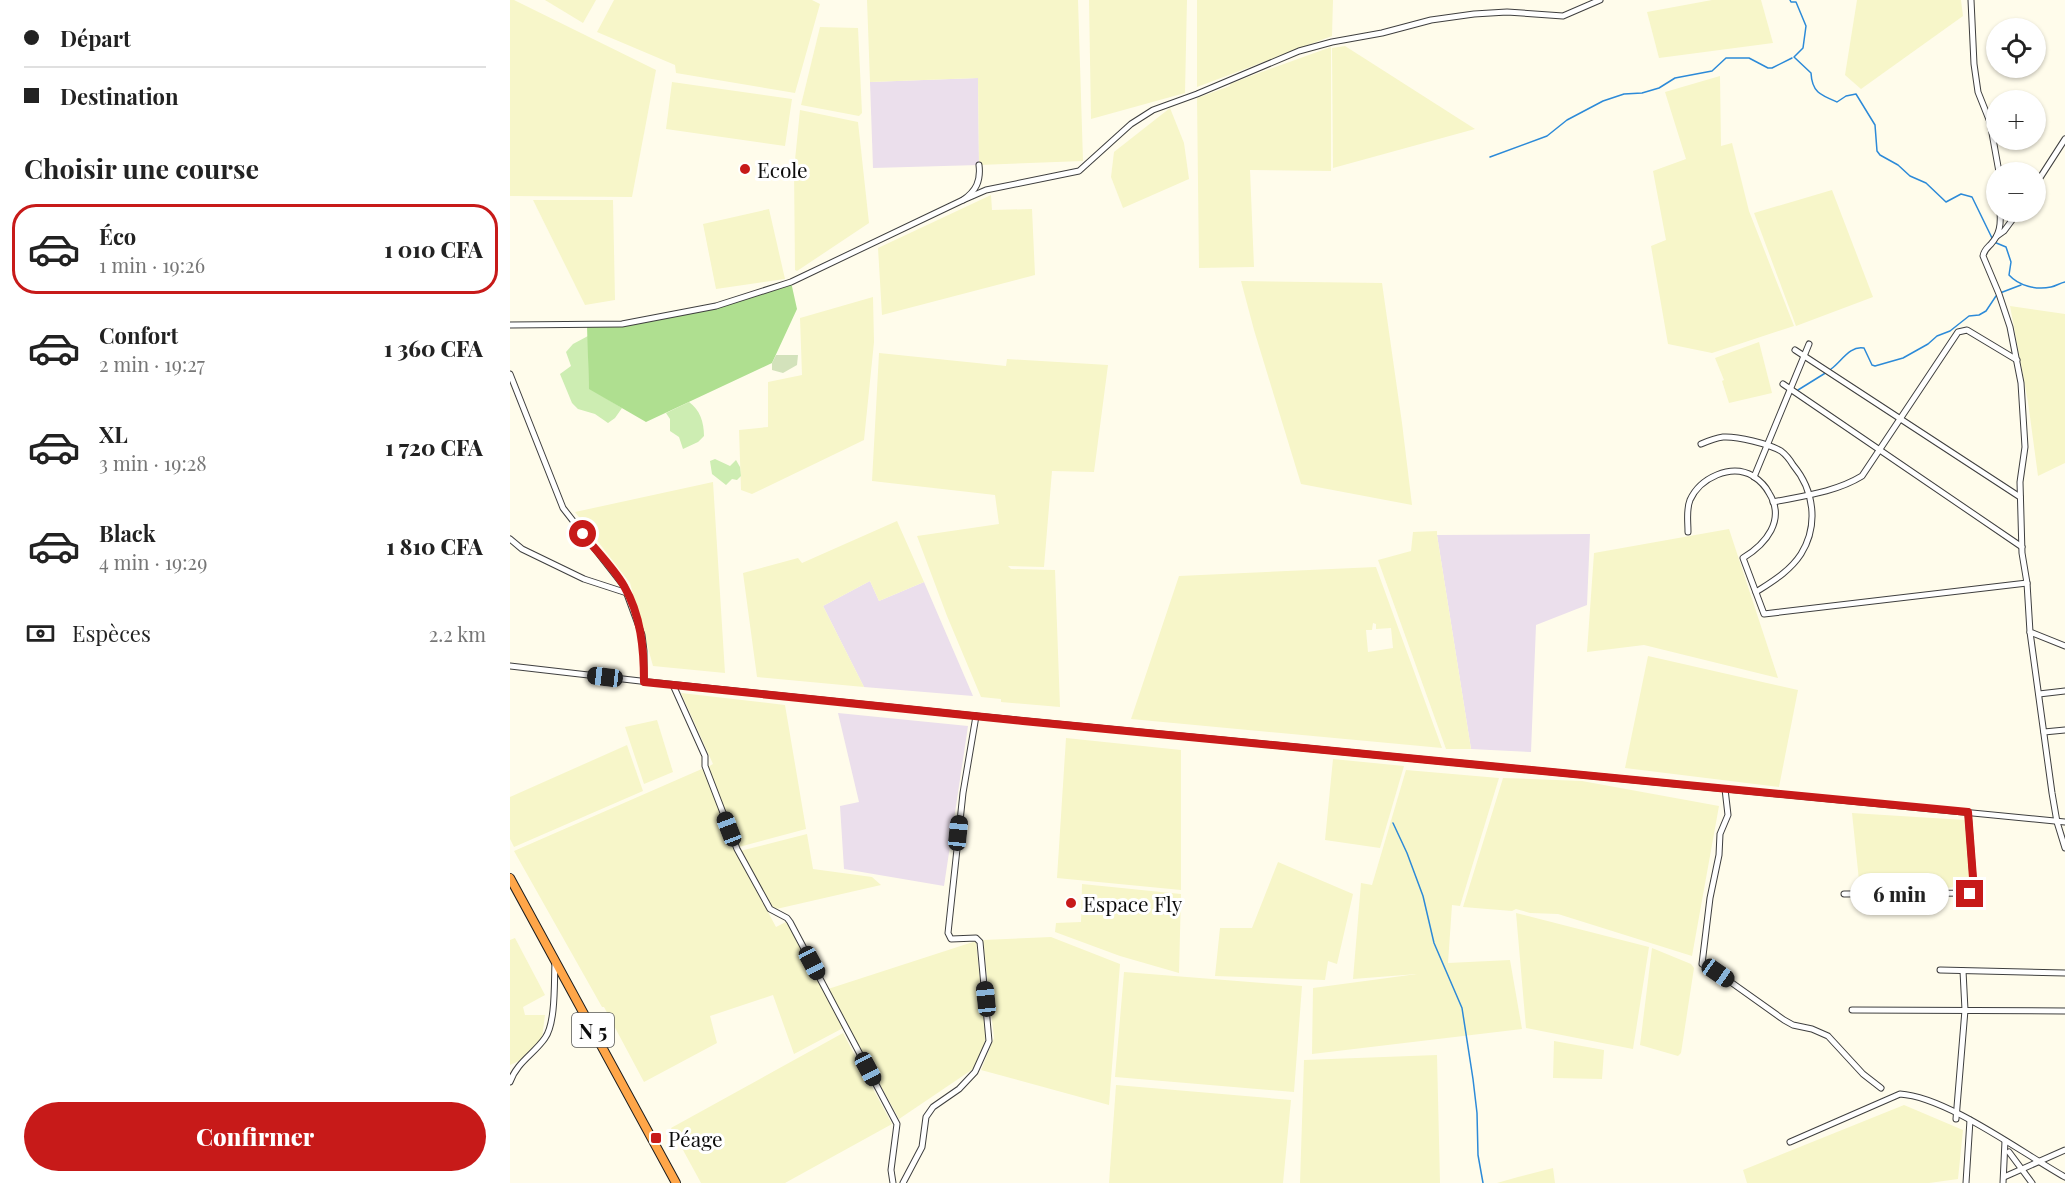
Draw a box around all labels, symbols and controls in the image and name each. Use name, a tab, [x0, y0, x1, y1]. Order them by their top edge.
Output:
map controls	[1986, 18, 2046, 222]
button: locate	[1986, 18, 2046, 78]
text: Départ	[60, 23, 131, 53]
text: Destination	[60, 81, 179, 111]
button: +	[1986, 90, 2046, 150]
text: Choisir une course	[24, 150, 259, 186]
place label: Ecole	[757, 155, 808, 183]
marker: Ecole	[738, 162, 752, 176]
button: −	[1986, 162, 2046, 222]
text: Éco	[99, 221, 136, 251]
icon: car	[27, 222, 81, 276]
text: 1 010 CFA	[384, 234, 483, 264]
text: 1 min · 19:26	[99, 251, 205, 278]
text: Confort	[99, 320, 178, 350]
icon: car	[27, 321, 81, 375]
text: 1 360 CFA	[384, 333, 483, 363]
text: 2 min · 19:27	[99, 350, 205, 377]
text: XL	[99, 419, 128, 449]
icon: car	[27, 420, 81, 474]
text: 1 720 CFA	[385, 432, 483, 462]
text: 3 min · 19:28	[99, 449, 207, 476]
text: Black	[99, 518, 156, 548]
icon: car	[27, 519, 81, 573]
route start	[569, 520, 596, 547]
text: 1 810 CFA	[386, 531, 483, 561]
text: 4 min · 19:29	[99, 548, 207, 575]
icon: cash	[24, 617, 57, 650]
text: Espèces	[72, 618, 151, 648]
text: 2.2 km	[429, 620, 486, 647]
car	[586, 666, 624, 688]
car	[714, 809, 744, 849]
car	[947, 814, 969, 852]
callout: 6 min	[1850, 873, 1949, 915]
text: 6 min	[1873, 880, 1926, 907]
route end	[1956, 880, 1983, 907]
place label: Espace Fly	[1083, 889, 1183, 917]
marker: Espace Fly	[1064, 896, 1078, 910]
car	[796, 943, 828, 983]
car	[1698, 955, 1738, 991]
car	[975, 980, 997, 1018]
road number: N 5	[572, 1013, 614, 1047]
car	[852, 1049, 884, 1089]
button: Confirmer	[24, 1102, 486, 1171]
place label: Péage	[668, 1124, 723, 1152]
marker: Péage	[649, 1131, 663, 1145]

